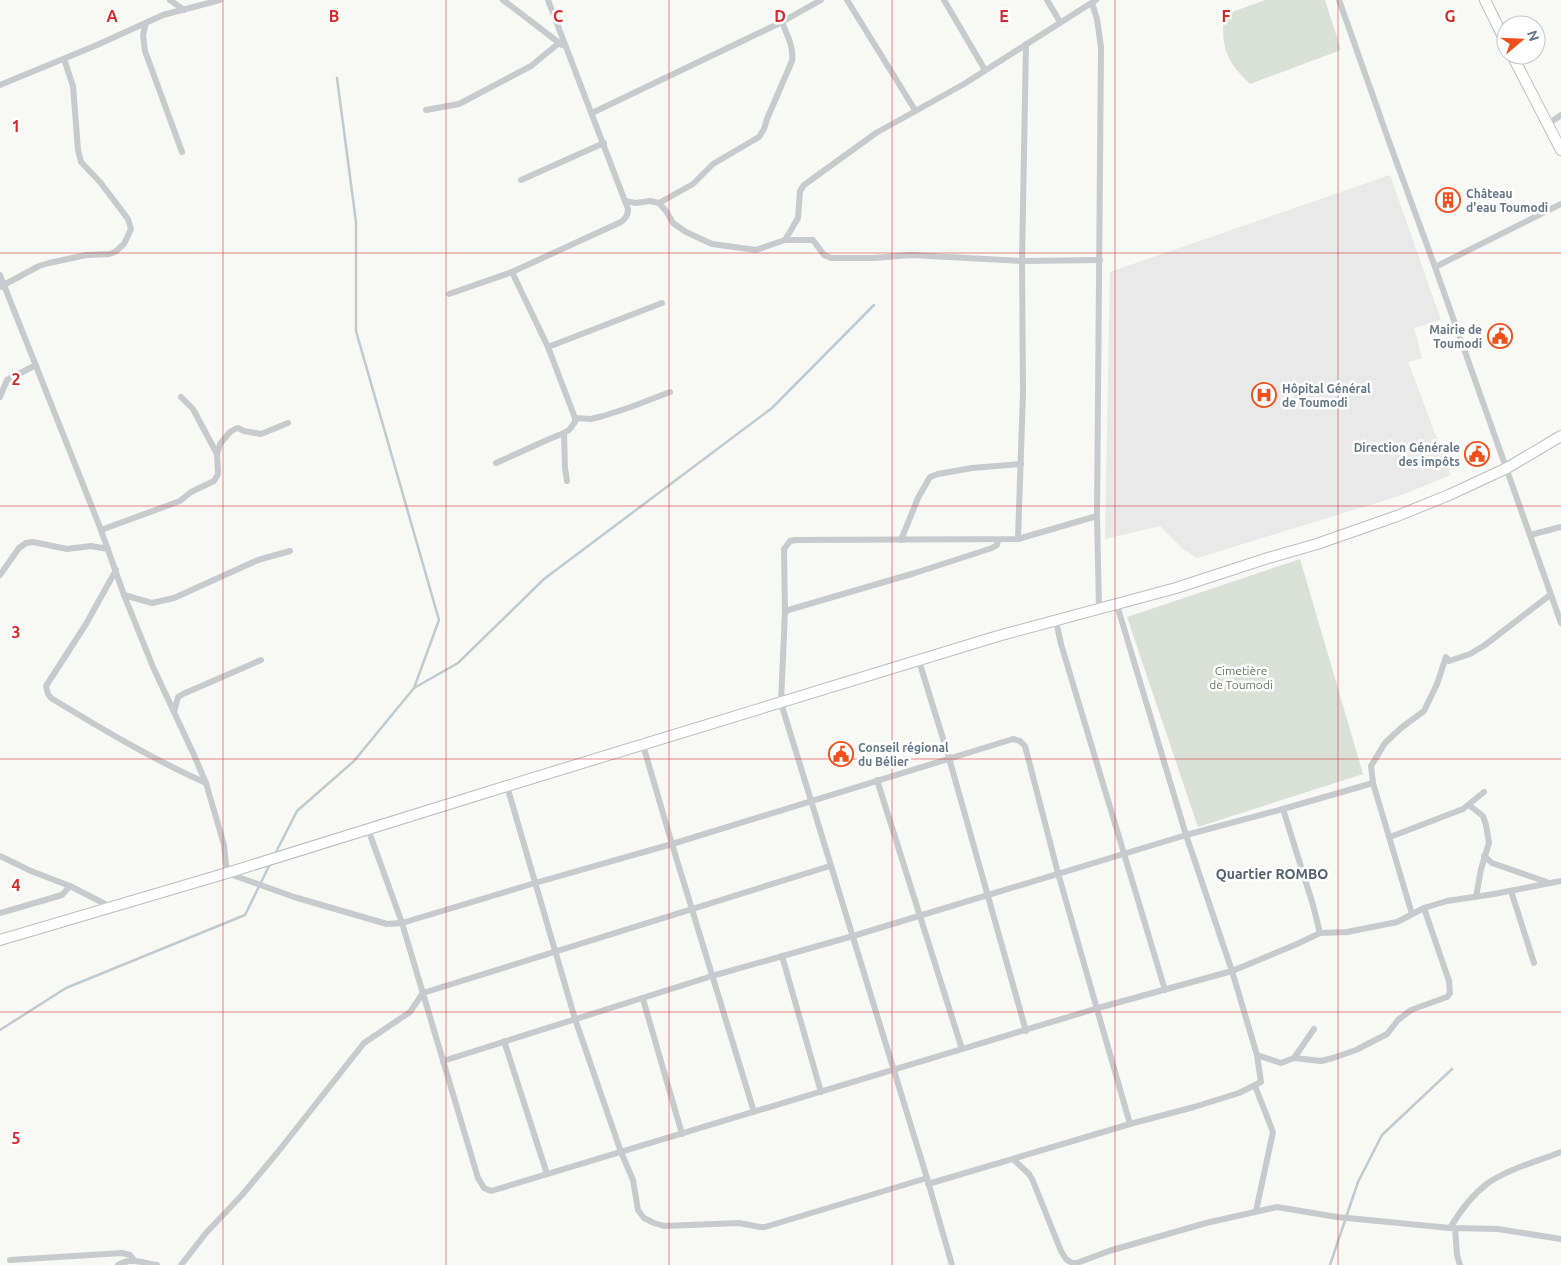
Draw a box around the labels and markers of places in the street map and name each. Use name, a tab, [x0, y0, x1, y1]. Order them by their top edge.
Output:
building icon: Château d'eau Toumodi	[1435, 187, 1461, 213]
place label: Château d'eau Toumodi	[1466, 187, 1548, 214]
place label: Mairie de Toumodi	[1429, 323, 1482, 350]
public building icon: Mairie de Toumodi	[1487, 323, 1513, 349]
hospital icon: Hôpital Général de Toumodi	[1251, 382, 1277, 408]
place label: Hôpital Général de Toumodi	[1282, 382, 1371, 409]
place label: Direction Générale des impôts	[1354, 441, 1460, 468]
public building icon: Direction Générale des impôts	[1464, 441, 1490, 467]
public building icon: Conseil régional du Bélier	[828, 741, 854, 767]
place label: Conseil régional du Bélier	[858, 741, 949, 768]

